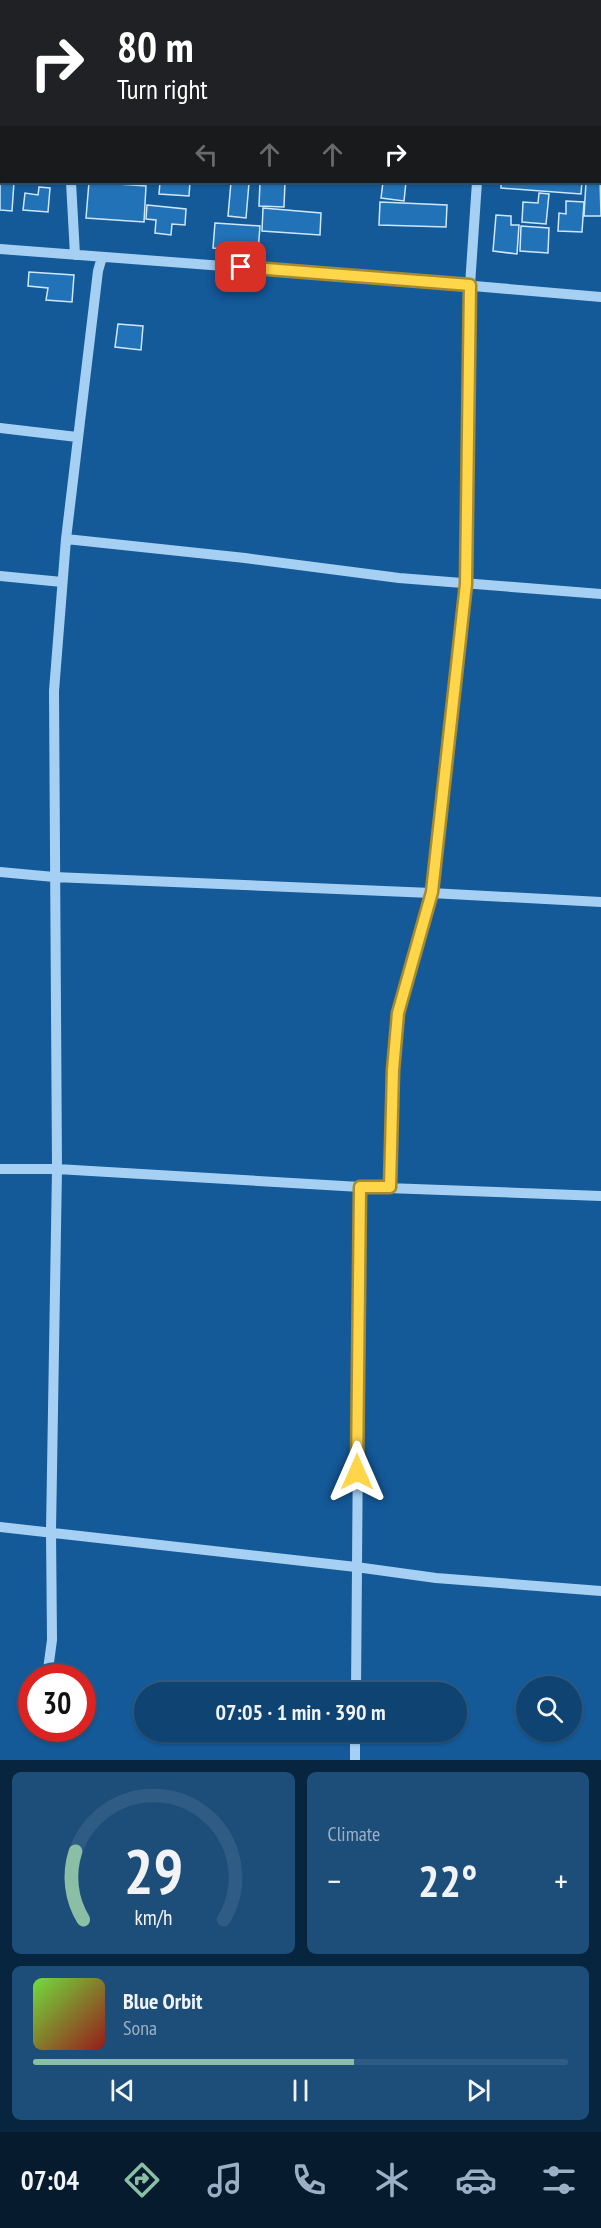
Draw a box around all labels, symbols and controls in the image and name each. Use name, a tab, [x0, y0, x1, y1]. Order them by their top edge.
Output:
text: 80 m	[117, 19, 194, 74]
icon: right	[18, 24, 96, 102]
text: Turn right	[117, 72, 208, 106]
icon: left	[190, 138, 223, 171]
icon: ahead	[253, 138, 286, 171]
icon: ahead	[316, 138, 349, 171]
icon: right	[379, 138, 412, 171]
pin	[215, 241, 266, 292]
icon: arrive	[224, 250, 257, 283]
position arrow	[325, 1440, 389, 1504]
speed limit sign: 30	[18, 1664, 96, 1742]
map controls	[516, 1676, 582, 1742]
button: search	[516, 1676, 582, 1742]
text: 07:05 · 1 min · 390 m	[215, 1698, 386, 1726]
text: Climate	[328, 1821, 380, 1847]
text: 29	[123, 1830, 183, 1911]
text: 22°	[418, 1851, 477, 1909]
text: −	[328, 1859, 341, 1902]
text: +	[554, 1859, 568, 1902]
text: km/h	[134, 1903, 172, 1931]
text: Blue Orbit	[123, 1987, 202, 2015]
text: Sona	[123, 2015, 157, 2041]
icon: previous	[106, 2074, 139, 2107]
icon: pause	[284, 2074, 317, 2107]
icon: next	[462, 2074, 495, 2107]
icon: directions	[121, 2159, 163, 2201]
icon: music	[204, 2159, 246, 2201]
icon: phone	[288, 2159, 330, 2201]
icon: climate	[371, 2159, 413, 2201]
icon: car	[455, 2159, 497, 2201]
icon: filters	[538, 2159, 580, 2201]
text: 07:04	[21, 2163, 79, 2197]

